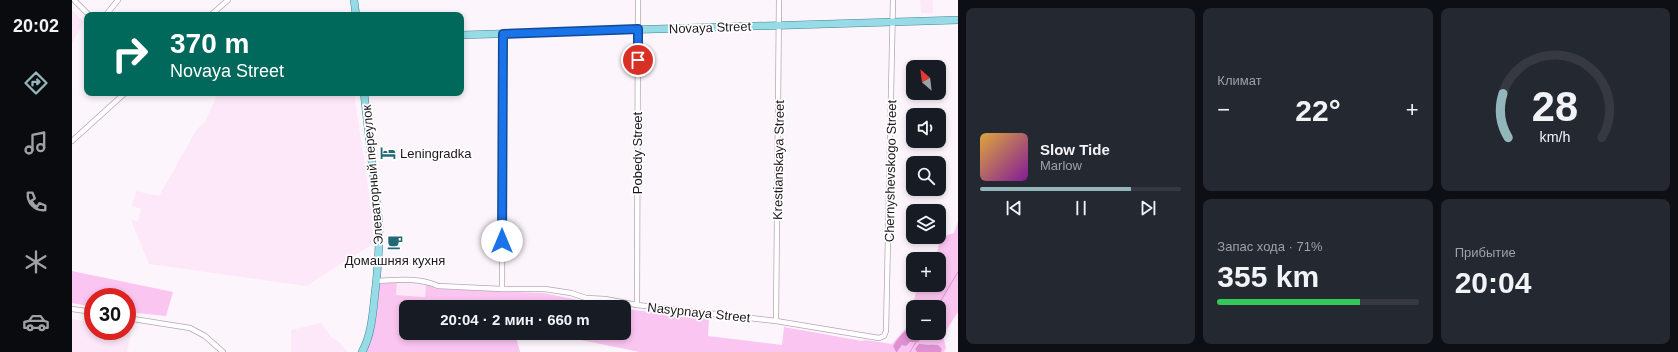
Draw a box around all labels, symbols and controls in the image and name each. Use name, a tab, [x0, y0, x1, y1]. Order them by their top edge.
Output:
text: 20:02	[13, 16, 59, 36]
street label: Novaya Street	[669, 19, 752, 36]
icon: right	[104, 28, 156, 80]
text: 370 m	[170, 28, 249, 59]
pin	[621, 43, 655, 77]
icon: arrive	[627, 49, 649, 71]
north arrow	[906, 60, 946, 100]
map controls	[906, 60, 946, 340]
text: Novaya Street	[170, 61, 284, 81]
icon: directions	[22, 69, 50, 97]
text: Климат	[1217, 73, 1262, 88]
text: 28	[1532, 82, 1578, 129]
text: 22°	[1295, 94, 1341, 127]
text: −	[1217, 97, 1230, 122]
text: +	[1406, 97, 1419, 122]
street label: Chernyshevskogo Street	[882, 99, 899, 242]
street label: Krestianskaya Street	[770, 100, 787, 220]
street label: Элеваторный переулок	[359, 104, 386, 246]
button: sound	[906, 108, 946, 148]
street label: Pobedy Street	[630, 111, 645, 194]
text: km/h	[1540, 128, 1571, 144]
icon: music	[22, 129, 50, 157]
text: Slow Tide	[1040, 141, 1110, 158]
hotel icon: Leningradka	[379, 144, 397, 162]
place label: Leningradka	[400, 146, 472, 161]
button: search	[906, 156, 946, 196]
text: Marlow	[1040, 158, 1082, 173]
icon: phone	[22, 188, 50, 216]
icon: previous	[1003, 197, 1025, 219]
icon: pause	[1070, 197, 1092, 219]
icon: next	[1137, 197, 1159, 219]
button: layers	[906, 204, 946, 244]
position arrow	[481, 220, 523, 262]
cafe icon: Домашняя кухня	[386, 233, 404, 251]
text: Запас хода · 71%	[1217, 239, 1322, 254]
text: Прибытие	[1455, 245, 1516, 260]
icon: climate	[22, 248, 50, 276]
button: +	[906, 252, 946, 292]
place label: Домашняя кухня	[345, 253, 445, 268]
text: 355 km	[1217, 260, 1319, 293]
text: 20:04	[1455, 266, 1531, 299]
speed limit sign: 30	[84, 288, 136, 340]
street label: Nasypnaya Street	[647, 300, 751, 325]
button: −	[906, 300, 946, 340]
icon: car	[22, 308, 50, 336]
text: 20:04 · 2 мин · 660 m	[440, 311, 590, 328]

